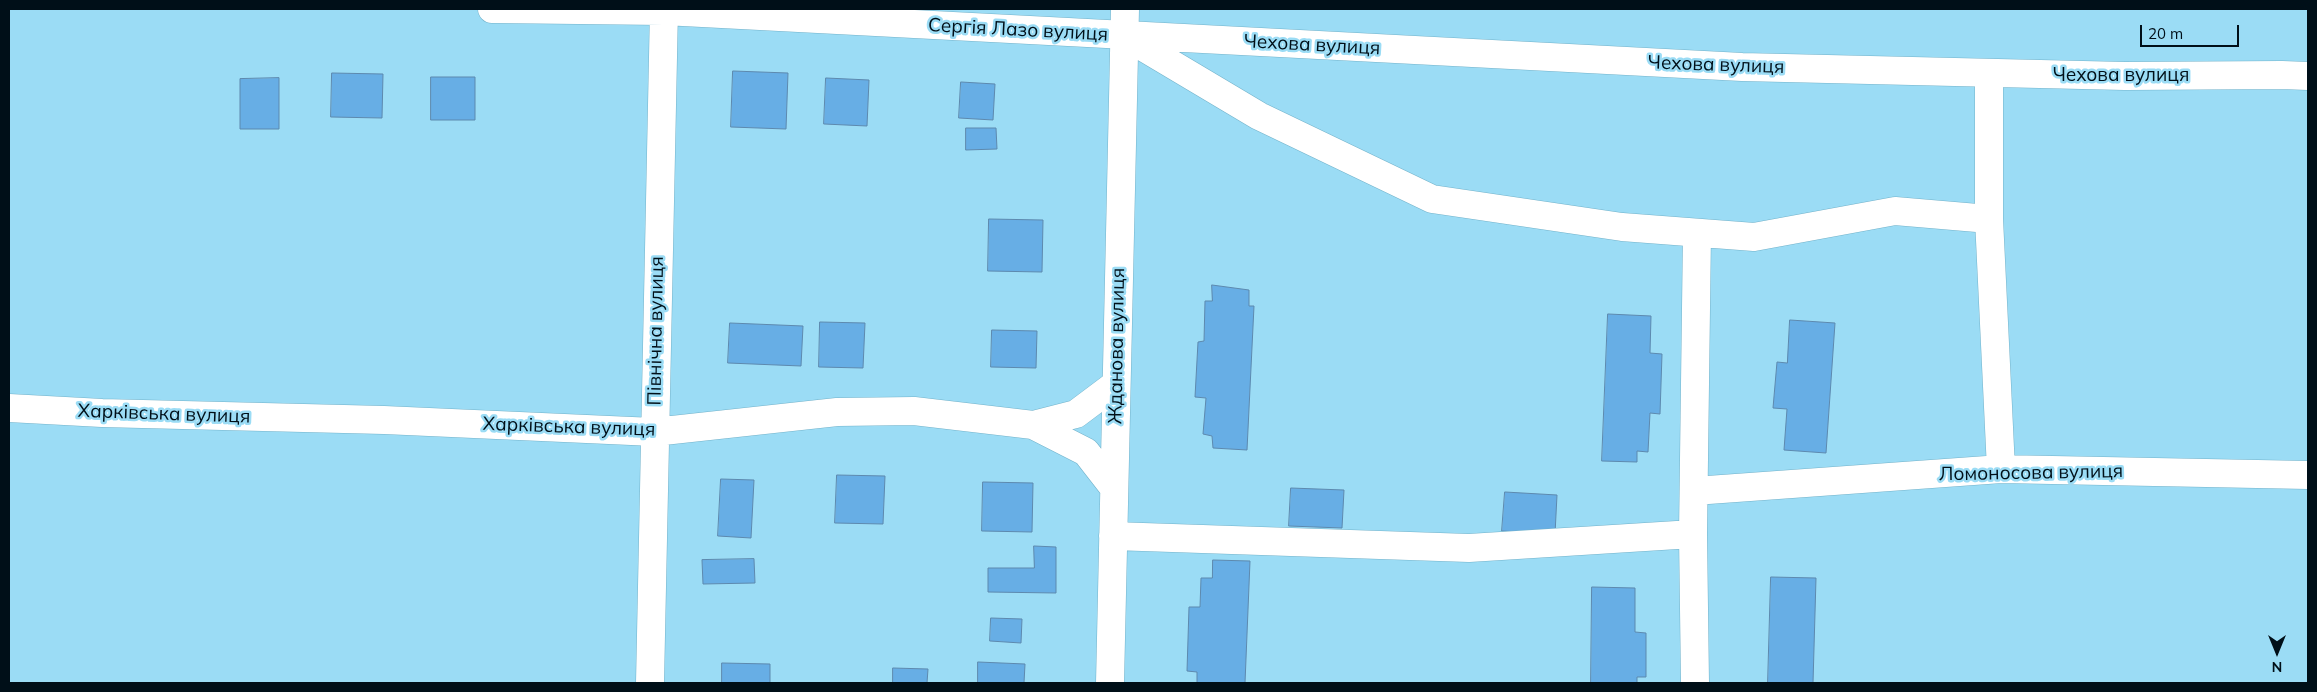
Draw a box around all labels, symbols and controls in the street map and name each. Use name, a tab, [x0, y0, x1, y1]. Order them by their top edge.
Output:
street label: Сергія Лазо вулиця	[928, 14, 1108, 46]
scale bar	[2142, 15, 2241, 47]
text: 20 m	[2148, 24, 2183, 43]
street label: Чехова вулиця	[1243, 30, 1381, 60]
street label: Чехова вулиця	[1647, 51, 1785, 79]
street label: Чехова вулиця	[2053, 64, 2189, 86]
street label: Північна вулиця	[643, 256, 669, 406]
street label: Жданова вулиця	[1104, 268, 1130, 424]
street label: Харківська вулиця	[77, 400, 251, 428]
street label: Харківська вулиця	[482, 413, 656, 441]
street label: Ломоносова вулиця	[1939, 460, 2123, 486]
north arrow	[2252, 627, 2302, 677]
text: N	[2272, 658, 2282, 676]

